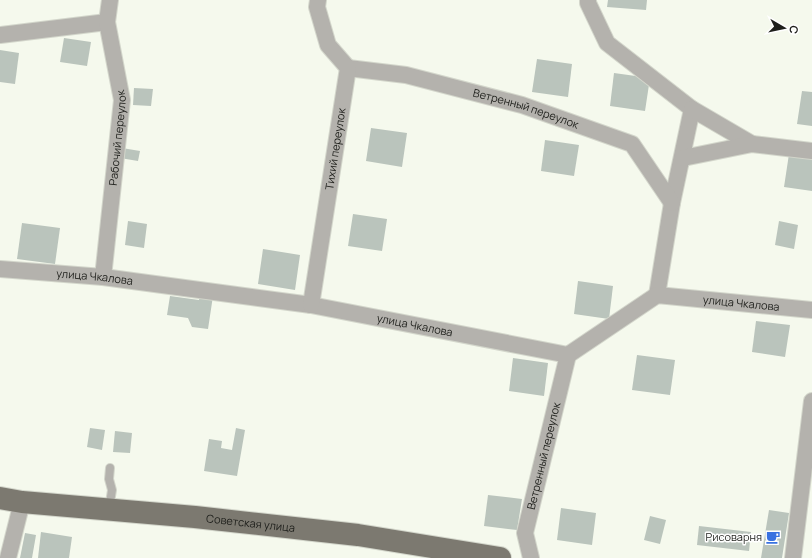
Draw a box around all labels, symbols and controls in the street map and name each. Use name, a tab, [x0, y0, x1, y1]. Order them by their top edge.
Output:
north arrow	[764, 8, 804, 48]
text: С	[786, 24, 802, 35]
street label: Ветренный переулок	[472, 85, 581, 132]
street label: Рабочий переулок	[105, 88, 129, 186]
street label: Тихий переулок	[321, 106, 349, 191]
street label: улица Чкалова	[56, 265, 134, 288]
street label: улица Чкалова	[702, 291, 780, 314]
street label: улица Чкалова	[376, 310, 454, 339]
street label: Ветренный переулок	[523, 400, 563, 511]
street label: Советская улица	[206, 510, 296, 535]
place label: Рисоварня	[706, 529, 762, 544]
cafe icon: Рисоварня	[765, 529, 781, 545]

